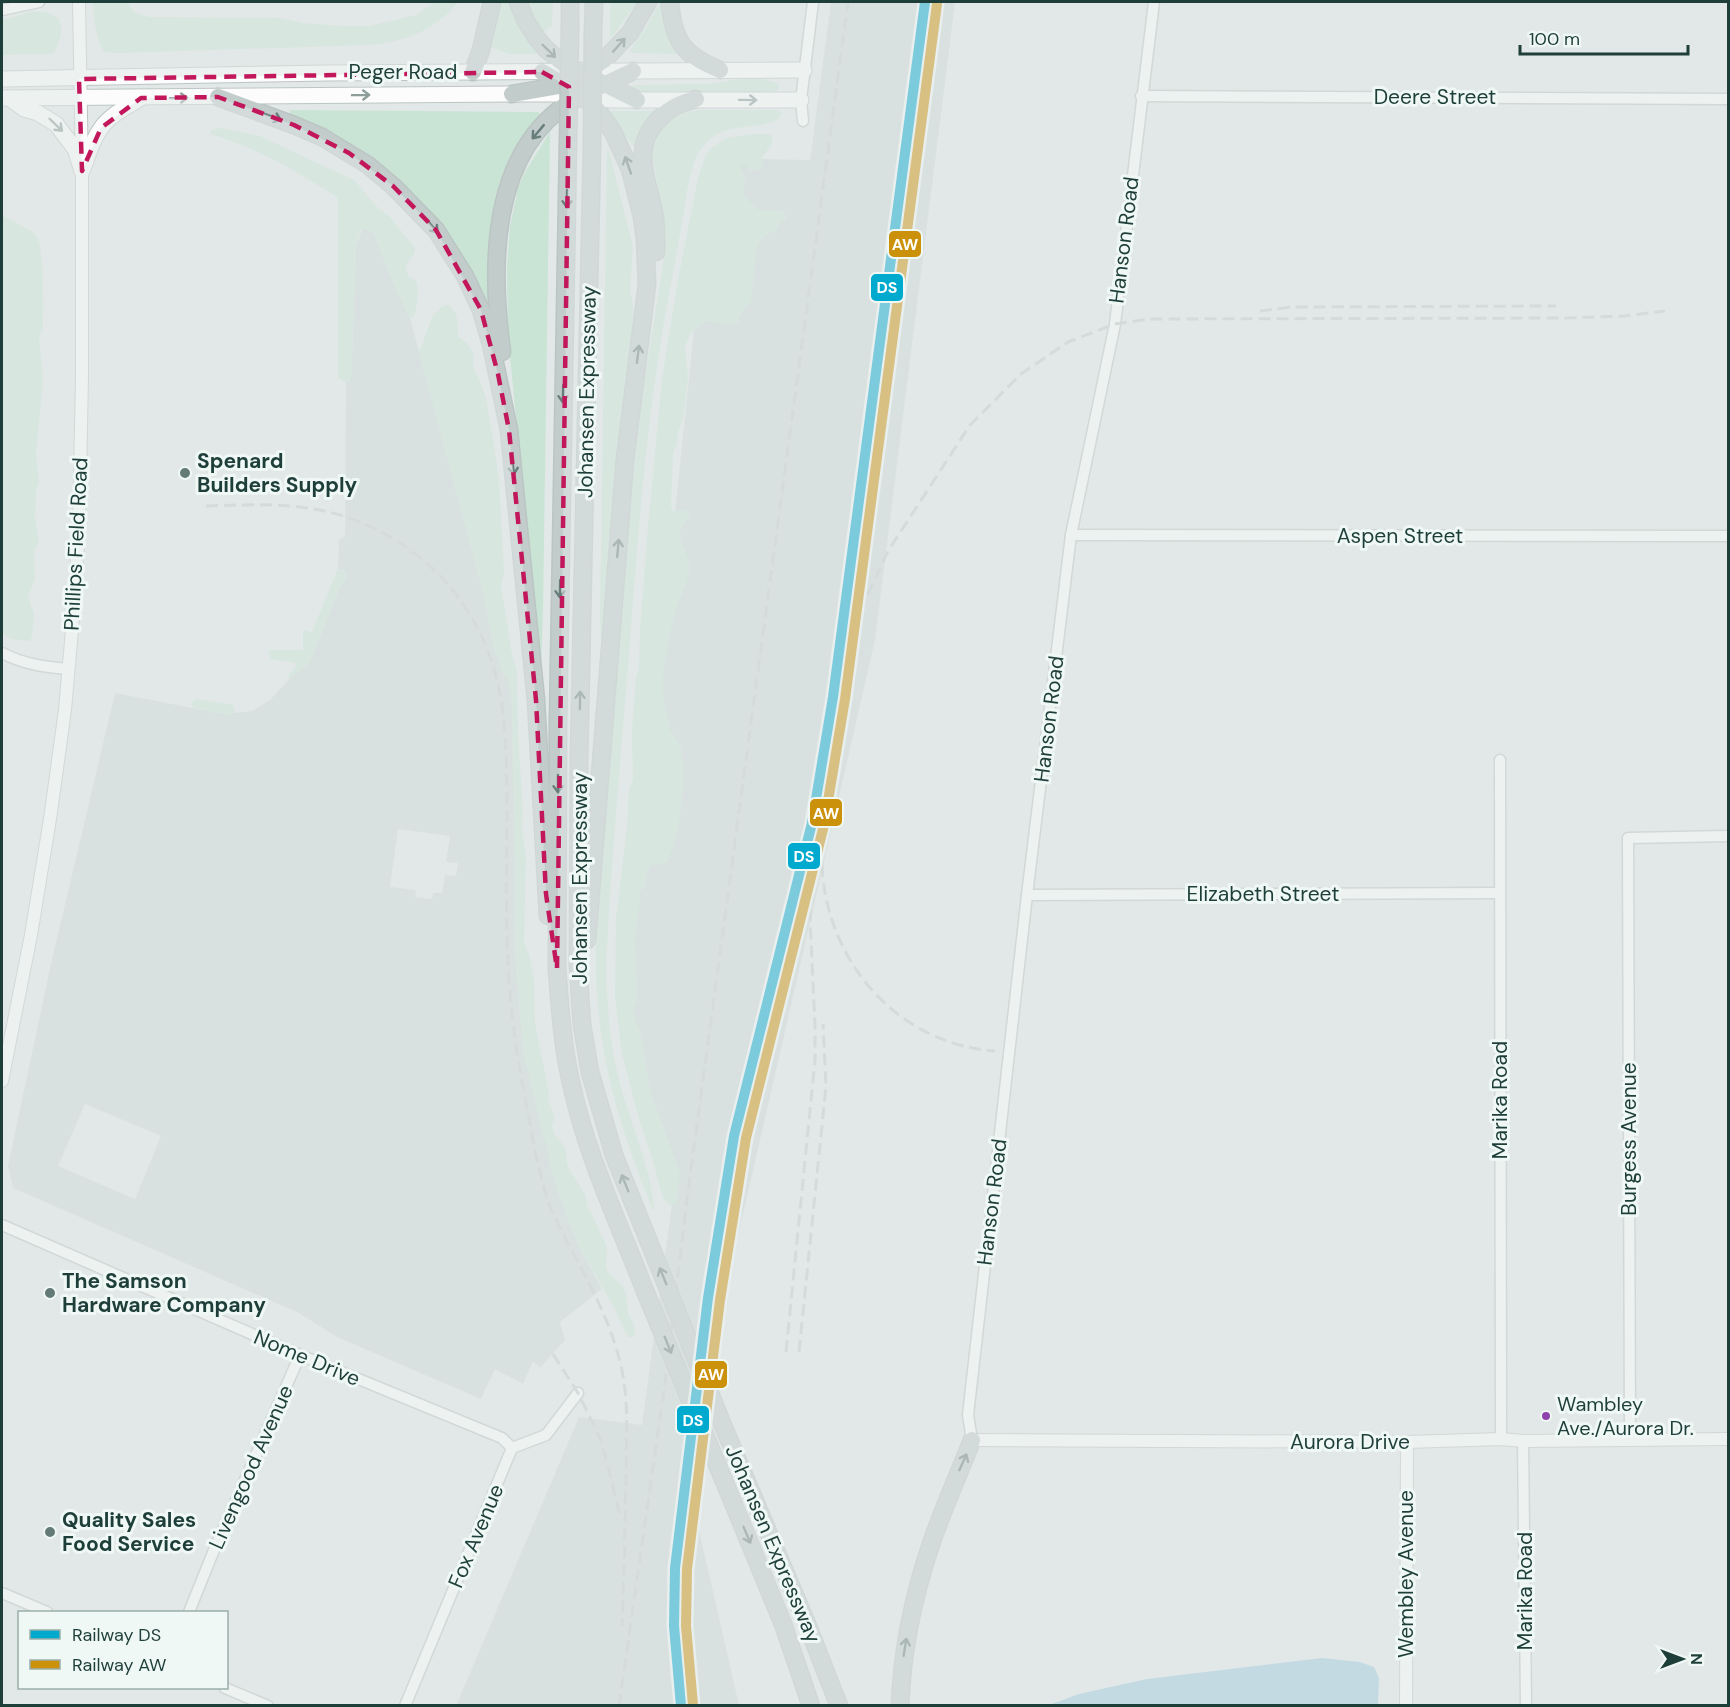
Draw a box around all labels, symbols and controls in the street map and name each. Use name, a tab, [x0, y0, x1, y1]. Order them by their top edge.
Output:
scale bar	[1520, 18, 1688, 56]
text: 100 m	[1529, 27, 1580, 51]
one-way arrow	[612, 38, 626, 53]
one-way arrow	[541, 43, 556, 58]
street label: Peger Road	[349, 58, 457, 86]
street label: Deere Street	[1374, 83, 1496, 111]
one-way arrow	[351, 89, 371, 101]
one-way arrow	[169, 92, 189, 104]
one-way arrow	[738, 94, 758, 106]
one-way arrow	[263, 112, 282, 123]
one-way arrow	[48, 117, 63, 132]
one-way arrow	[531, 124, 545, 139]
one-way arrow	[622, 156, 633, 175]
street label: Hanson Road	[1102, 175, 1146, 305]
one-way arrow	[561, 189, 573, 209]
one-way arrow	[425, 218, 439, 233]
line badge: AW	[888, 230, 922, 258]
text: AW	[892, 234, 918, 255]
line badge: DS	[870, 273, 904, 302]
text: DS	[877, 277, 897, 298]
street label: Johansen Expressway	[571, 285, 603, 498]
one-way arrow	[632, 344, 643, 364]
one-way arrow	[558, 383, 569, 403]
place label: Spenard Builders Supply	[197, 447, 358, 499]
one-way arrow	[508, 456, 519, 476]
street label: Phillips Field Road	[57, 457, 95, 631]
marker: Spenard Builders Supply	[178, 466, 192, 480]
street label: Aspen Street	[1337, 522, 1463, 550]
one-way arrow	[613, 538, 624, 558]
one-way arrow	[554, 578, 566, 598]
street label: Hanson Road	[1027, 654, 1071, 784]
one-way arrow	[574, 691, 586, 711]
street label: Johansen Expressway	[566, 771, 594, 984]
one-way arrow	[552, 773, 564, 793]
line badge: AW	[809, 798, 843, 827]
text: AW	[813, 803, 839, 824]
line badge: DS	[787, 842, 821, 870]
text: DS	[794, 846, 814, 867]
street label: Elizabeth Street	[1187, 880, 1339, 908]
street label: Marika Road	[1486, 1041, 1514, 1159]
street label: Burgess Avenue	[1615, 1062, 1643, 1216]
street label: Hanson Road	[970, 1137, 1014, 1267]
one-way arrow	[619, 1174, 630, 1193]
place label: The Samson Hardware Company	[62, 1267, 266, 1319]
one-way arrow	[657, 1268, 668, 1286]
marker: The Samson Hardware Company	[43, 1286, 57, 1300]
street label: Nome Drive	[250, 1323, 365, 1393]
one-way arrow	[663, 1335, 674, 1353]
line badge: AW	[694, 1360, 728, 1389]
text: AW	[698, 1364, 724, 1385]
street label: Livengood Avenue	[202, 1380, 300, 1554]
place label: Wambley Ave./Aurora Dr.	[1557, 1391, 1694, 1441]
line badge: DS	[676, 1405, 710, 1434]
text: DS	[683, 1410, 703, 1431]
marker: Wambley Ave./Aurora Dr.	[1540, 1410, 1552, 1422]
street label: Aurora Drive	[1290, 1428, 1410, 1456]
street label: Johansen Expressway	[719, 1441, 828, 1648]
one-way arrow	[958, 1453, 970, 1471]
street label: Fox Avenue	[442, 1480, 510, 1592]
street label: Wembley Avenue	[1392, 1490, 1420, 1658]
place label: Quality Sales Food Service	[62, 1506, 196, 1558]
marker: Quality Sales Food Service	[43, 1525, 57, 1539]
one-way arrow	[742, 1525, 753, 1544]
street label: Marika Road	[1511, 1532, 1539, 1650]
legend	[18, 1611, 228, 1689]
text: Railway DS	[72, 1623, 161, 1647]
north arrow	[1652, 1629, 1712, 1689]
one-way arrow	[900, 1638, 911, 1658]
text: Railway AW	[72, 1653, 166, 1677]
text: N	[1686, 1653, 1707, 1665]

